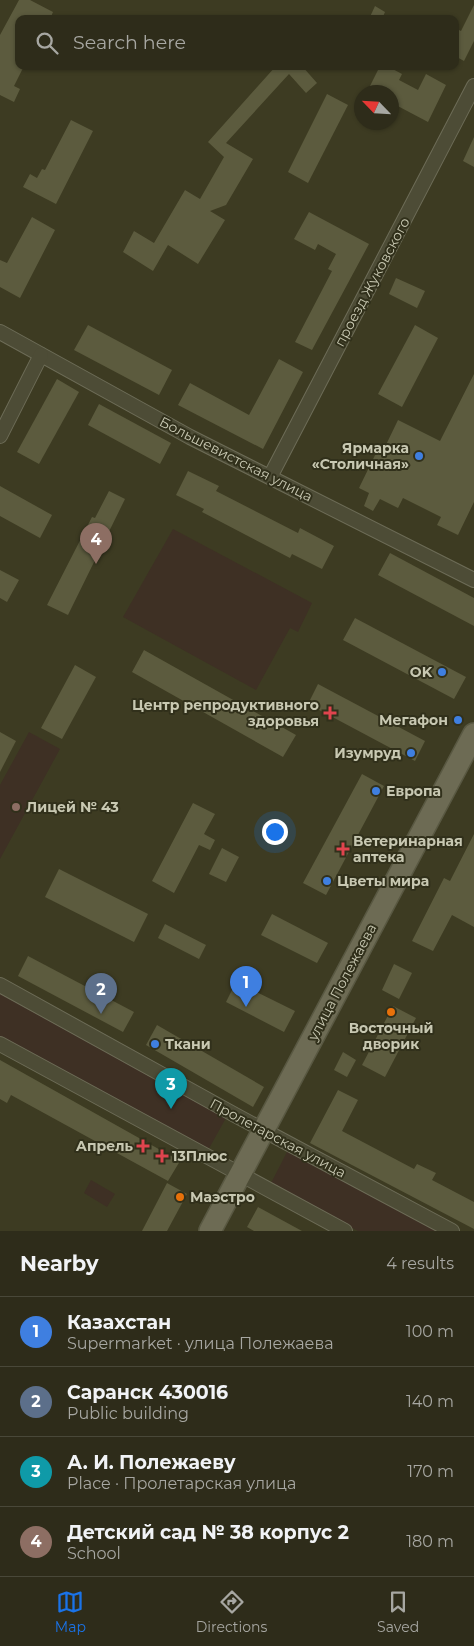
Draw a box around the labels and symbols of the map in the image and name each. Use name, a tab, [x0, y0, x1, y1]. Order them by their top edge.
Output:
north arrow	[354, 85, 399, 130]
street label: проезд Жуковского	[330, 214, 414, 350]
street label: Большевистская улица	[156, 413, 316, 505]
place label: Ярмарка «Столичная»	[312, 439, 409, 473]
marker: Ярмарка «Столичная»	[413, 450, 425, 462]
pin: 4	[80, 523, 112, 564]
place label: OK	[410, 663, 433, 681]
marker: OK	[436, 666, 448, 678]
place label: Центр репродуктивного здоровья	[132, 696, 319, 730]
marker: Центр репродуктивного здоровья	[323, 706, 337, 720]
place label: Мегафон	[379, 711, 448, 729]
marker: Мегафон	[452, 714, 464, 726]
place label: Изумруд	[334, 744, 401, 762]
marker: Изумруд	[405, 747, 417, 759]
place label: Европа	[386, 782, 441, 800]
marker: Европа	[370, 785, 382, 797]
place label: Лицей № 43	[26, 798, 119, 816]
marker: Лицей № 43	[10, 801, 22, 813]
your location	[262, 819, 288, 845]
place label: Ветеринарная аптека	[353, 832, 463, 866]
marker: Ветеринарная аптека	[337, 843, 349, 855]
place label: Цветы мира	[337, 872, 429, 890]
marker: Цветы мира	[321, 875, 333, 887]
street label: улица Полежаева	[303, 920, 380, 1044]
pin: 1	[230, 966, 262, 1007]
pin: 2	[85, 973, 117, 1014]
marker: Восточный дворик	[385, 1006, 397, 1018]
place label: Восточный дворик	[349, 1019, 433, 1053]
place label: Ткани	[165, 1035, 211, 1053]
marker: Ткани	[149, 1038, 161, 1050]
pin: 3	[155, 1068, 187, 1109]
street label: Пролетарская улица	[207, 1094, 349, 1182]
place label: Апрель	[76, 1137, 134, 1155]
marker: Апрель	[137, 1140, 149, 1152]
place label: 13Плюс	[172, 1147, 228, 1165]
marker: 13Плюс	[156, 1150, 168, 1162]
place label: Маэстро	[190, 1188, 255, 1206]
marker: Маэстро	[174, 1191, 186, 1203]

